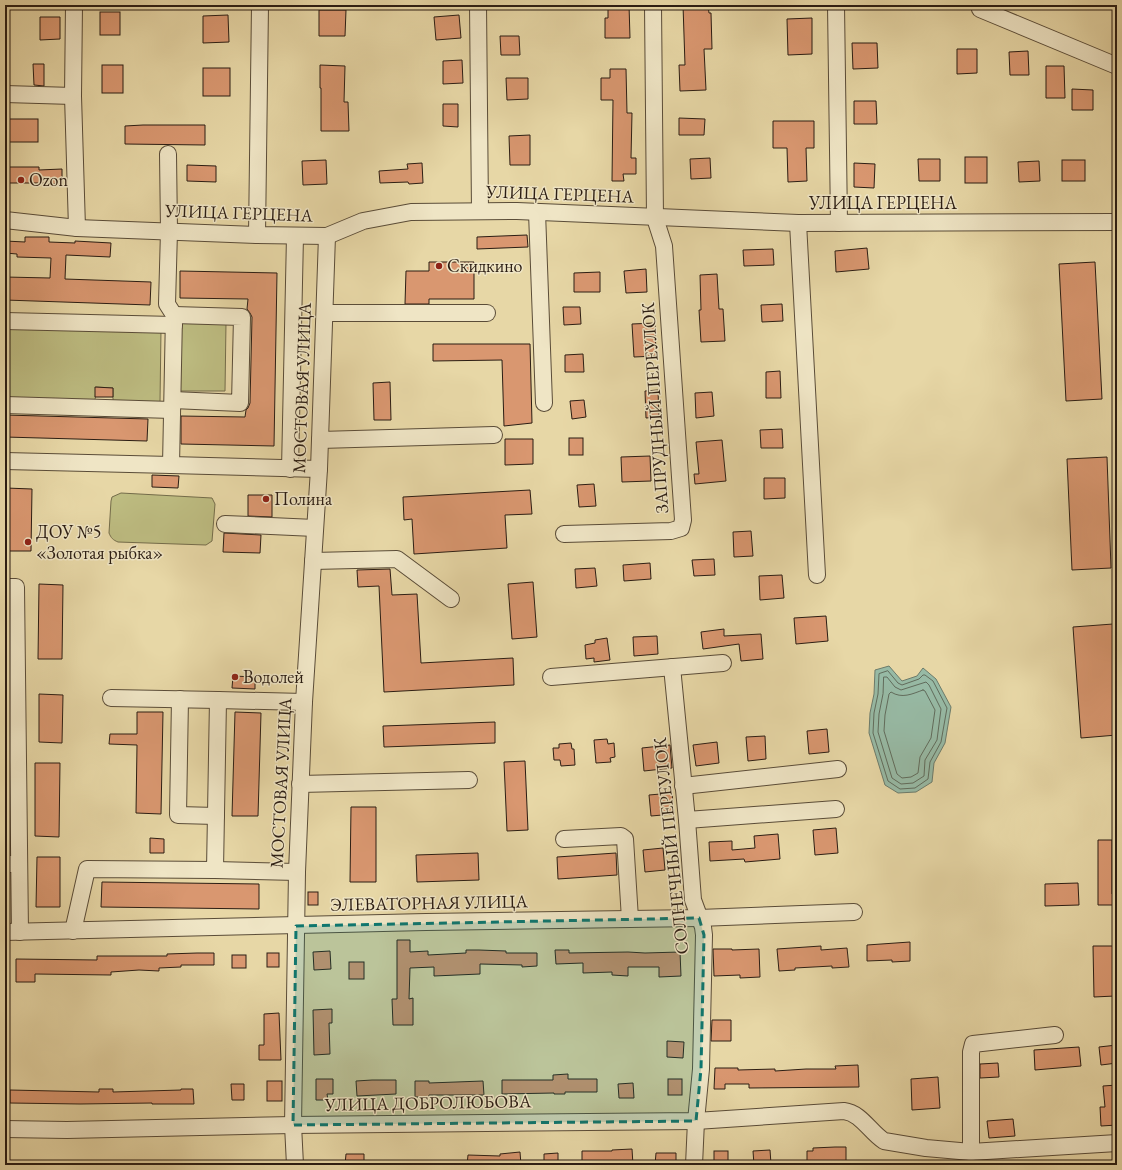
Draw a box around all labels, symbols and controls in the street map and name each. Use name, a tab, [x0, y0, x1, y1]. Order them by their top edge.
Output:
place label: Ozon	[29, 168, 68, 191]
marker: Ozon	[16, 175, 26, 185]
street label: УЛИЦА ГЕРЦЕНА	[485, 179, 635, 208]
street label: УЛИЦА ГЕРЦЕНА	[808, 191, 958, 214]
street label: УЛИЦА ГЕРЦЕНА	[164, 198, 314, 227]
place label: Скидкино	[447, 254, 523, 277]
marker: Скидкино	[434, 261, 444, 271]
street label: МОСТОВАЯ УЛИЦА	[287, 302, 316, 474]
street label: ЗАПРУДНЫЙ ПЕРЕУЛОК	[636, 302, 673, 514]
place label: Полина	[274, 487, 333, 510]
marker: Полина	[261, 494, 271, 504]
place label: ДОУ №5 «Золотая рыбка»	[36, 520, 163, 564]
marker: ДОУ №5 «Золотая рыбка»	[23, 537, 33, 547]
place label: Водолей	[243, 665, 304, 688]
marker: Водолей	[230, 672, 240, 682]
street label: МОСТОВАЯ УЛИЦА	[265, 697, 296, 869]
street label: СОЛНЕЧНЫЙ ПЕРЕУЛОК	[648, 736, 693, 956]
street label: ЭЛЕВАТОРНАЯ УЛИЦА	[330, 889, 528, 916]
street label: УЛИЦА ДОБРОЛЮБОВА	[324, 1089, 532, 1116]

